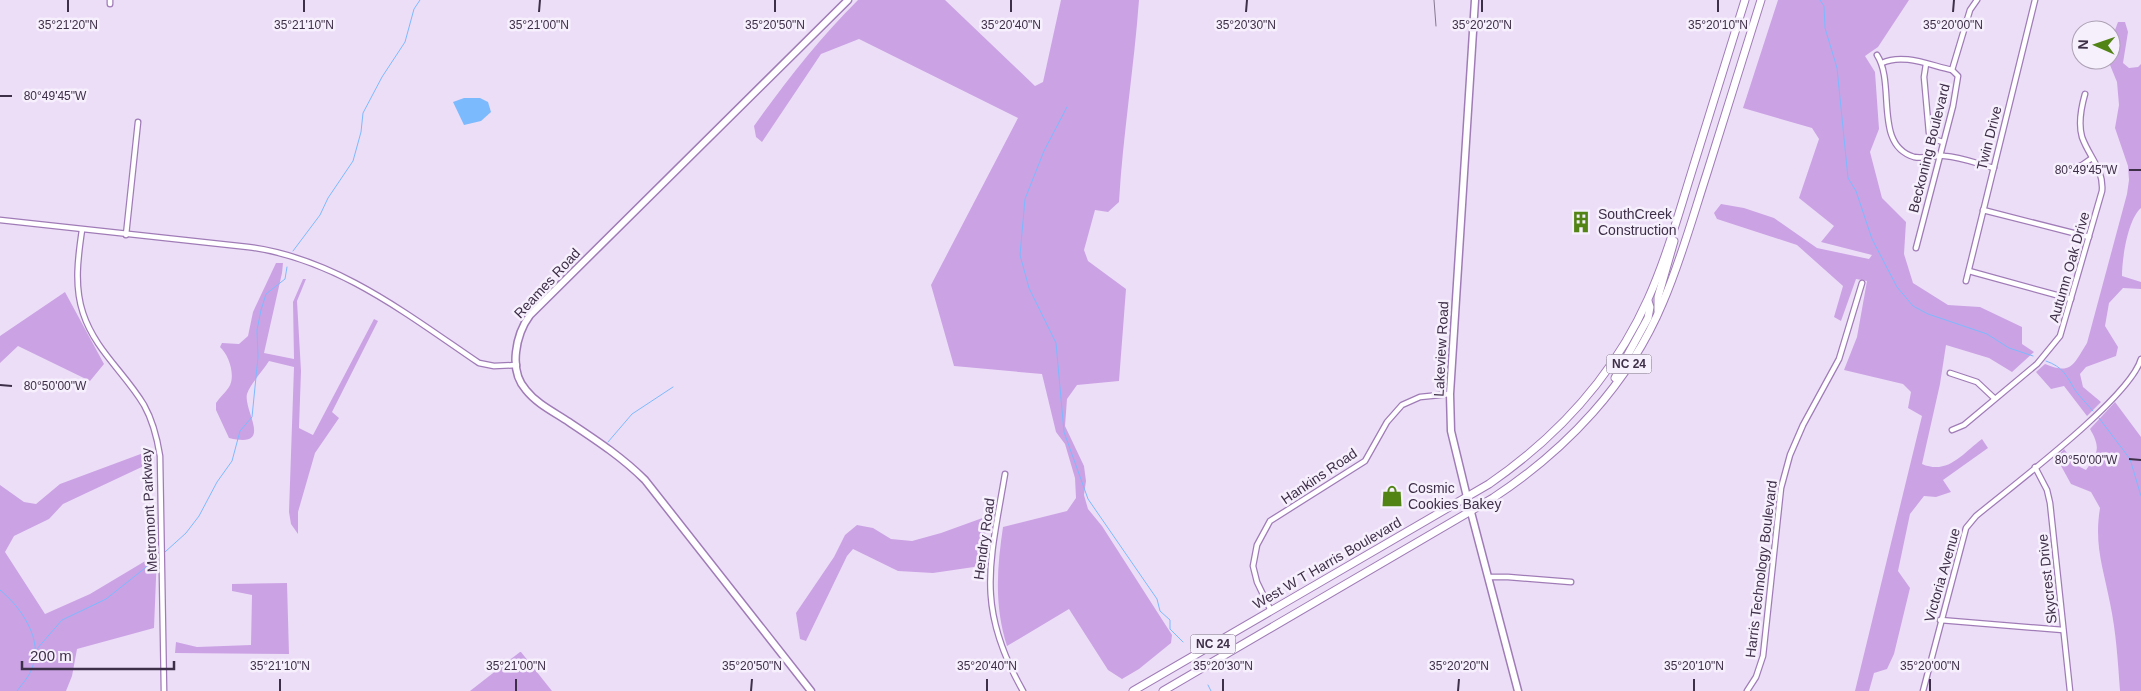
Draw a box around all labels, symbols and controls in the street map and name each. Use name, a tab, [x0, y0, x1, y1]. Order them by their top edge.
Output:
text: 35°21'20"N	[38, 18, 98, 32]
text: 35°21'10"N	[274, 18, 334, 32]
text: 35°21'00"N	[509, 18, 569, 32]
text: 35°20'50"N	[745, 18, 805, 32]
text: 35°20'40"N	[981, 18, 1041, 32]
text: 35°20'30"N	[1216, 18, 1276, 32]
text: 35°20'20"N	[1452, 18, 1512, 32]
text: 35°20'10"N	[1688, 18, 1748, 32]
text: 35°20'00"N	[1923, 18, 1983, 32]
north arrow	[2071, 20, 2121, 70]
text: N	[2075, 39, 2091, 50]
street label: Beckoning Boulevard	[1905, 82, 1953, 214]
text: 80°49'45"W	[24, 89, 87, 103]
street label: Twin Drive	[1973, 104, 2005, 172]
text: 80°49'45"W	[2055, 163, 2118, 177]
place label: SouthCreek Construction	[1598, 206, 1677, 238]
building icon: SouthCreek Construction	[1568, 209, 1594, 235]
street label: Autumn Oak Drive	[2046, 210, 2093, 324]
street label: Reames Road	[511, 245, 583, 321]
street label: Lakeview Road	[1431, 301, 1451, 397]
road number: NC 24	[1606, 354, 1652, 374]
text: 80°50'00"W	[24, 379, 87, 393]
street label: Hankins Road	[1278, 445, 1360, 507]
street label: Metromont Parkway	[138, 447, 160, 573]
text: 80°50'00"W	[2055, 453, 2118, 467]
street label: Harris Technology Boulevard	[1742, 479, 1780, 659]
place label: Cosmic Cookies Bakey	[1408, 480, 1501, 512]
shop icon: Cosmic Cookies Bakey	[1379, 483, 1405, 509]
street label: Hendry Road	[970, 497, 998, 581]
street label: West W T Harris Boulevard	[1250, 514, 1404, 612]
street label: Victoria Avenue	[1921, 526, 1963, 624]
street label: Skycrest Drive	[2034, 533, 2060, 625]
road number: NC 24	[1190, 634, 1236, 654]
scale bar	[22, 638, 175, 670]
text: 200 m	[30, 647, 72, 664]
text: 35°21'10"N	[250, 659, 310, 673]
text: 35°21'00"N	[486, 659, 546, 673]
text: 35°20'50"N	[722, 659, 782, 673]
text: 35°20'40"N	[957, 659, 1017, 673]
text: 35°20'30"N	[1193, 659, 1253, 673]
text: 35°20'20"N	[1429, 659, 1489, 673]
text: 35°20'10"N	[1664, 659, 1724, 673]
text: 35°20'00"N	[1900, 659, 1960, 673]

